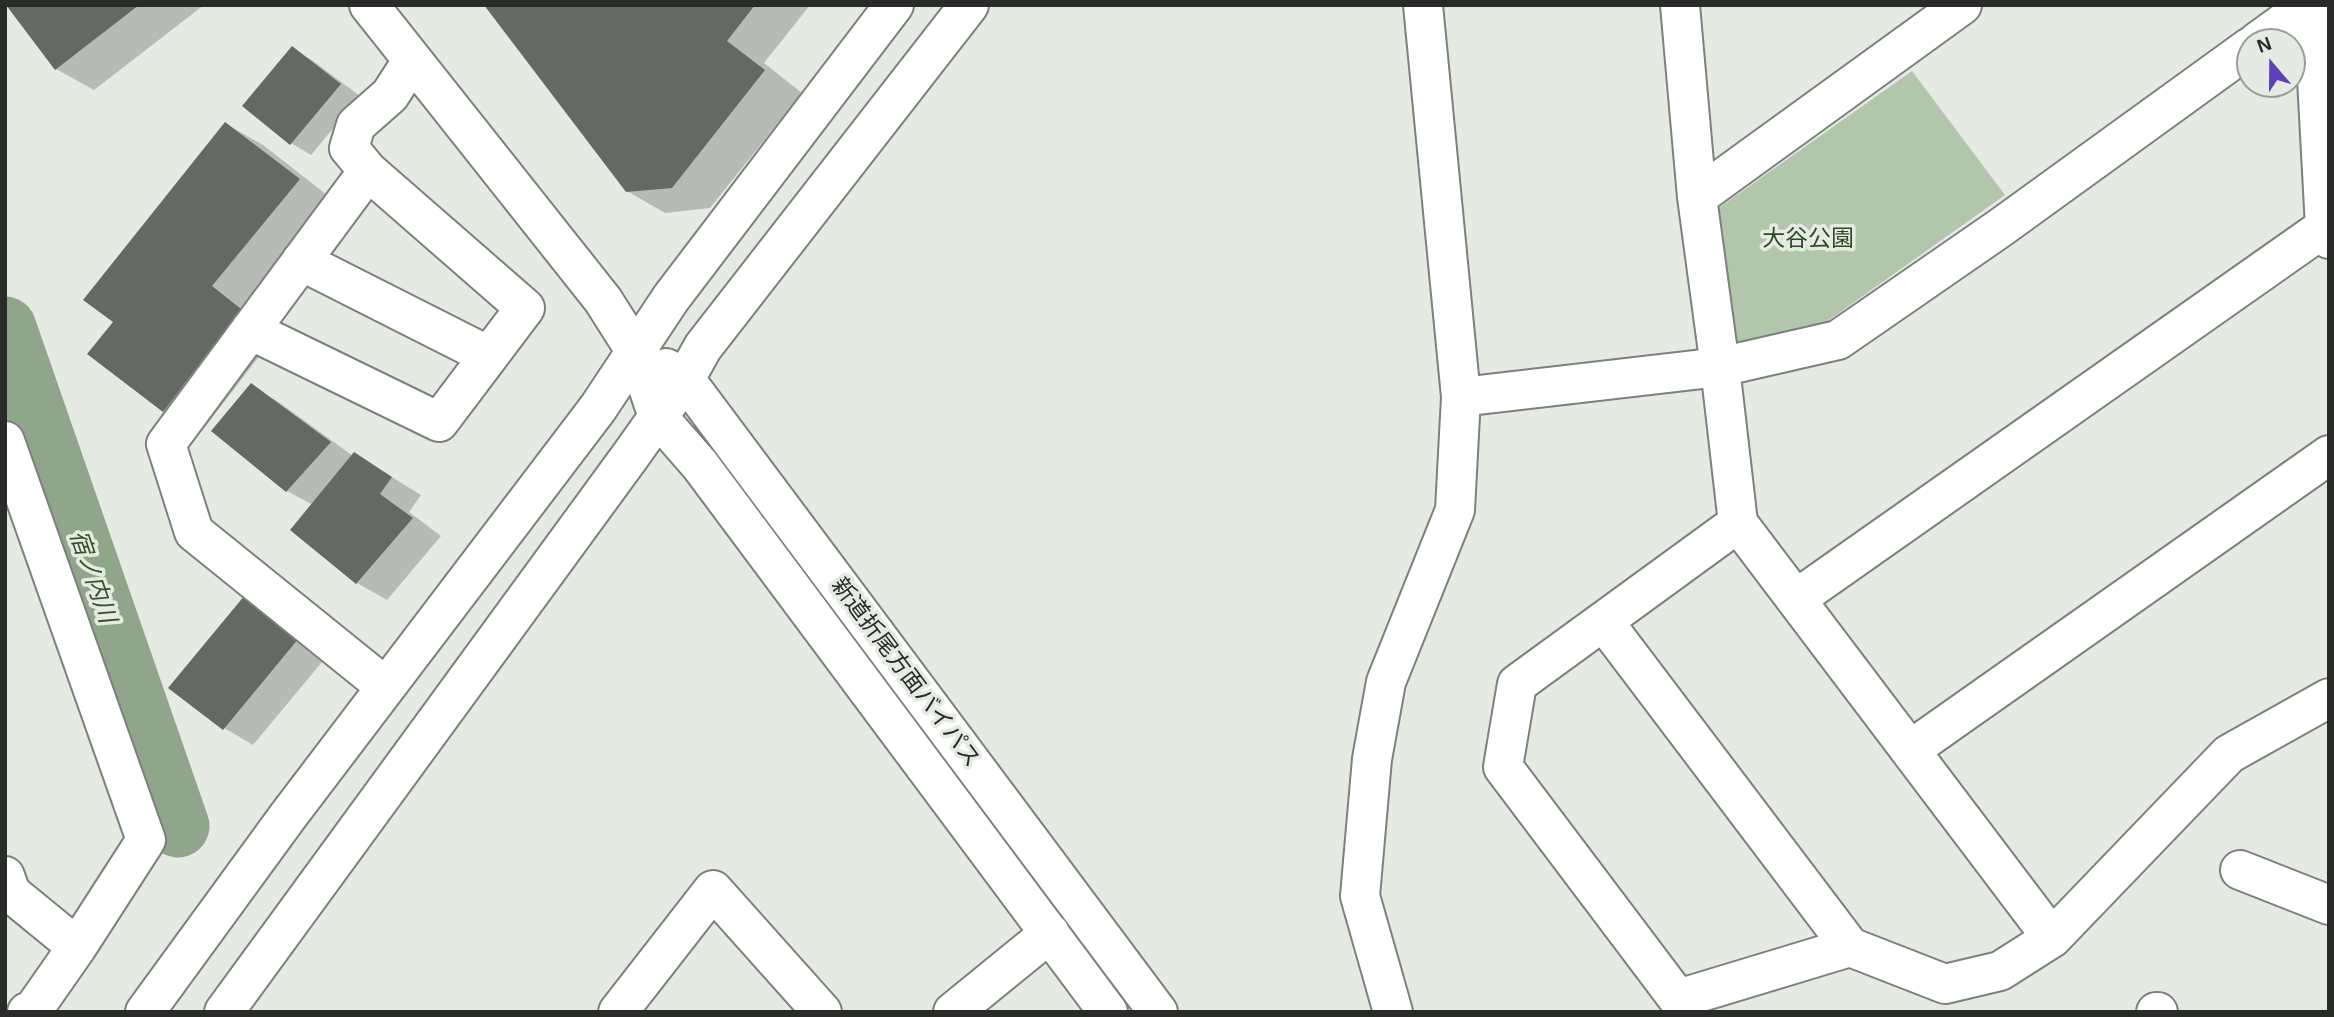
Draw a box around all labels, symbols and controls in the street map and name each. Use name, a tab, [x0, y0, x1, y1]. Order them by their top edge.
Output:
north arrow	[2236, 28, 2306, 98]
text: N	[2254, 32, 2274, 57]
park label: 大谷公園	[1762, 226, 1854, 254]
water label: 宿ノ内川	[63, 527, 121, 627]
street label: 新道折尾方面バイパス	[825, 573, 985, 773]

